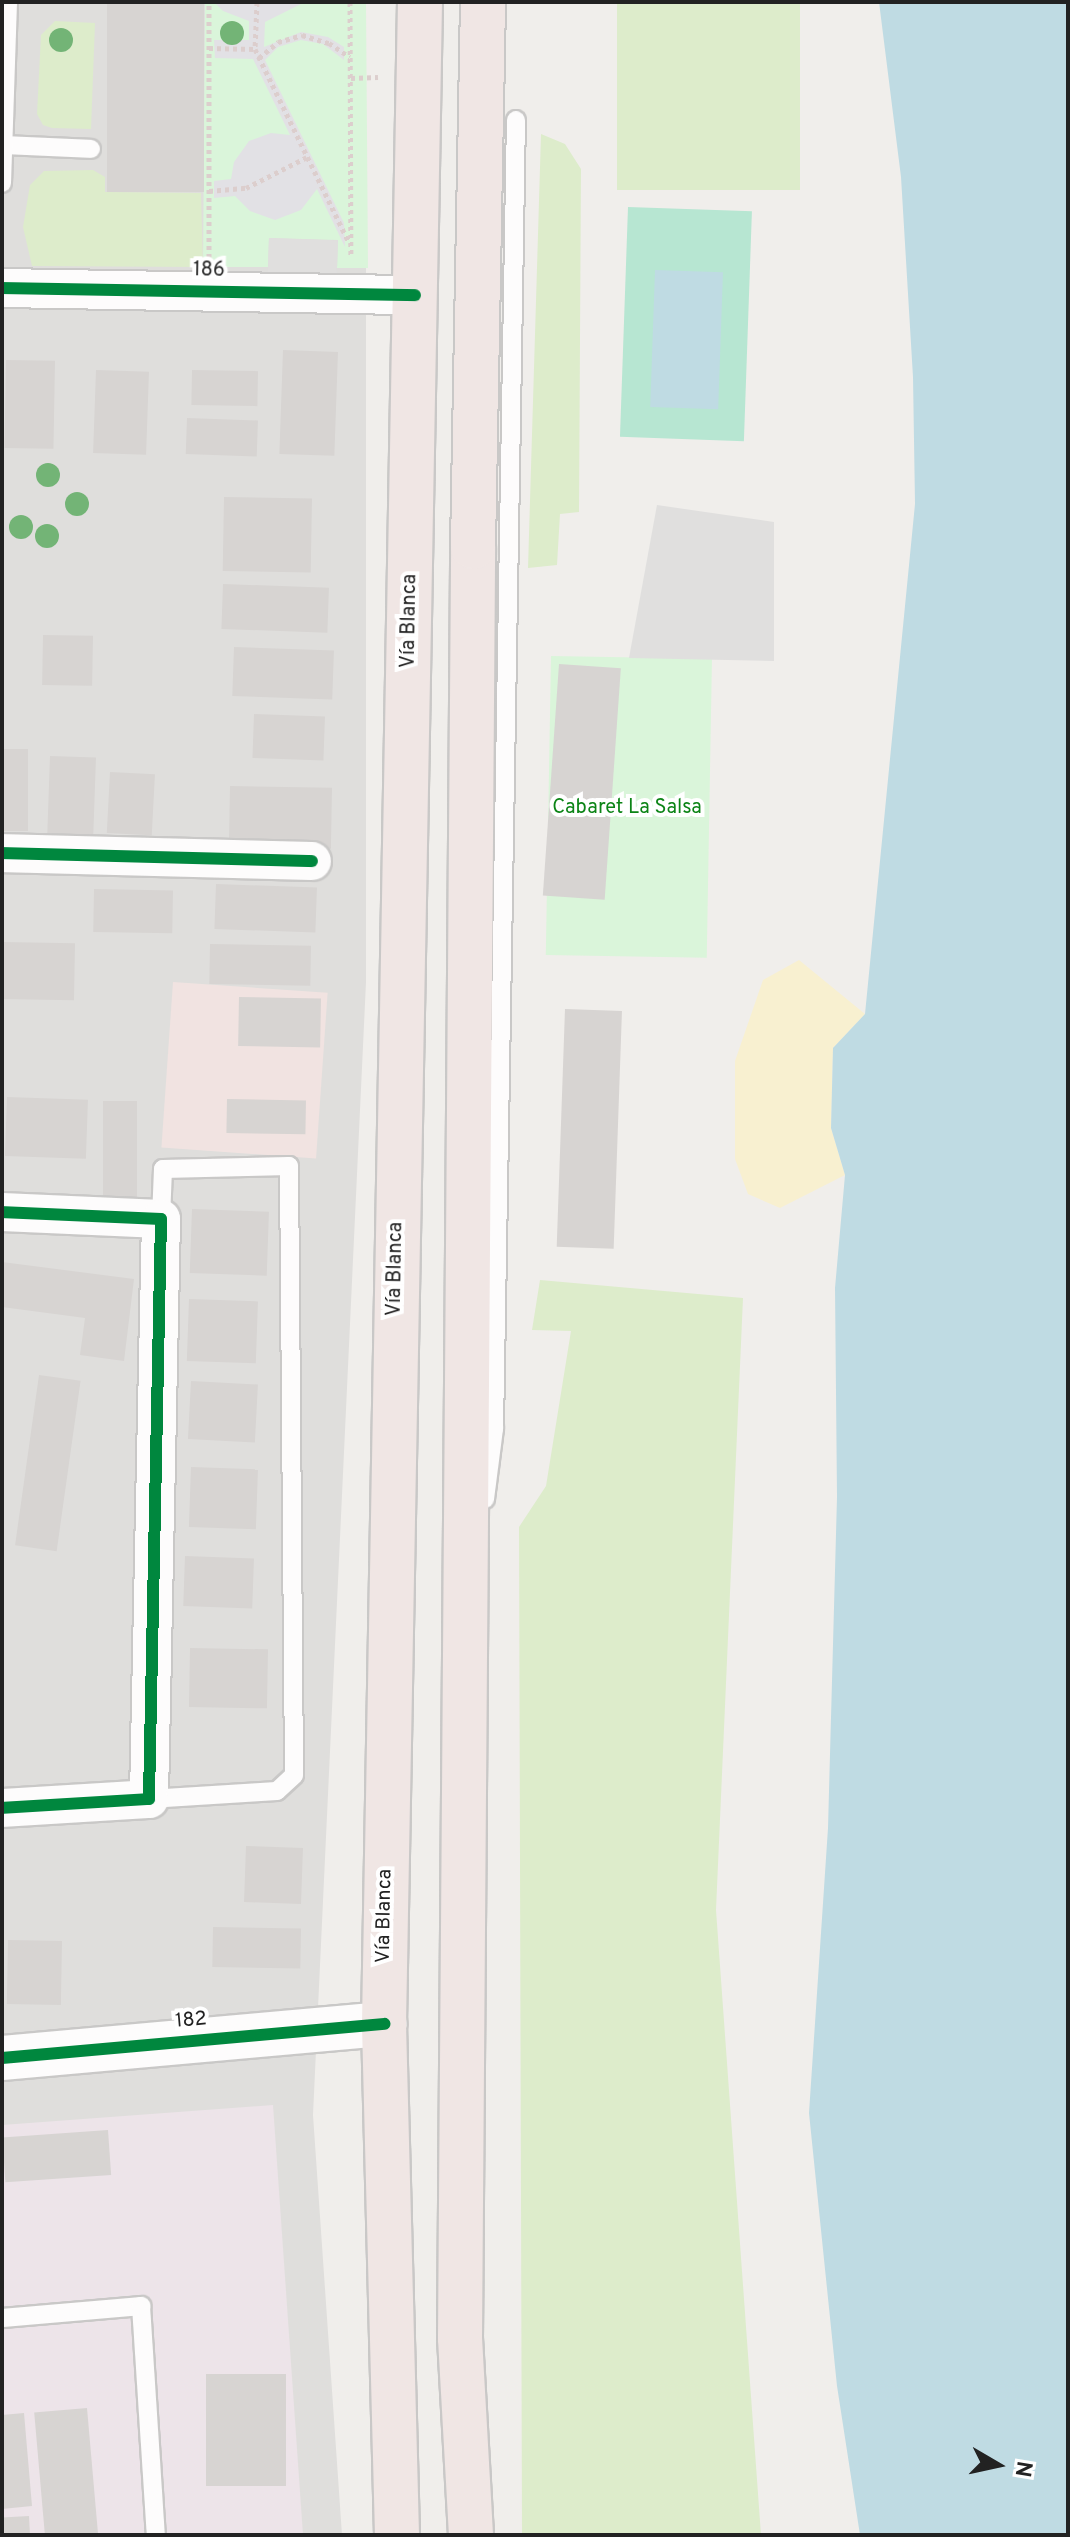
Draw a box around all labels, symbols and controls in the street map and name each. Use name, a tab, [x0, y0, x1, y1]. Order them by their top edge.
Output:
street label: 186	[193, 259, 225, 283]
street label: Vía Blanca	[397, 574, 423, 668]
park label: Cabaret La Salsa	[552, 796, 702, 820]
street label: Vía Blanca	[383, 1222, 409, 1316]
street label: Vía Blanca	[372, 1869, 398, 1963]
street label: 182	[174, 2008, 208, 2034]
north arrow	[958, 2425, 1038, 2505]
text: N	[1008, 2459, 1037, 2479]

